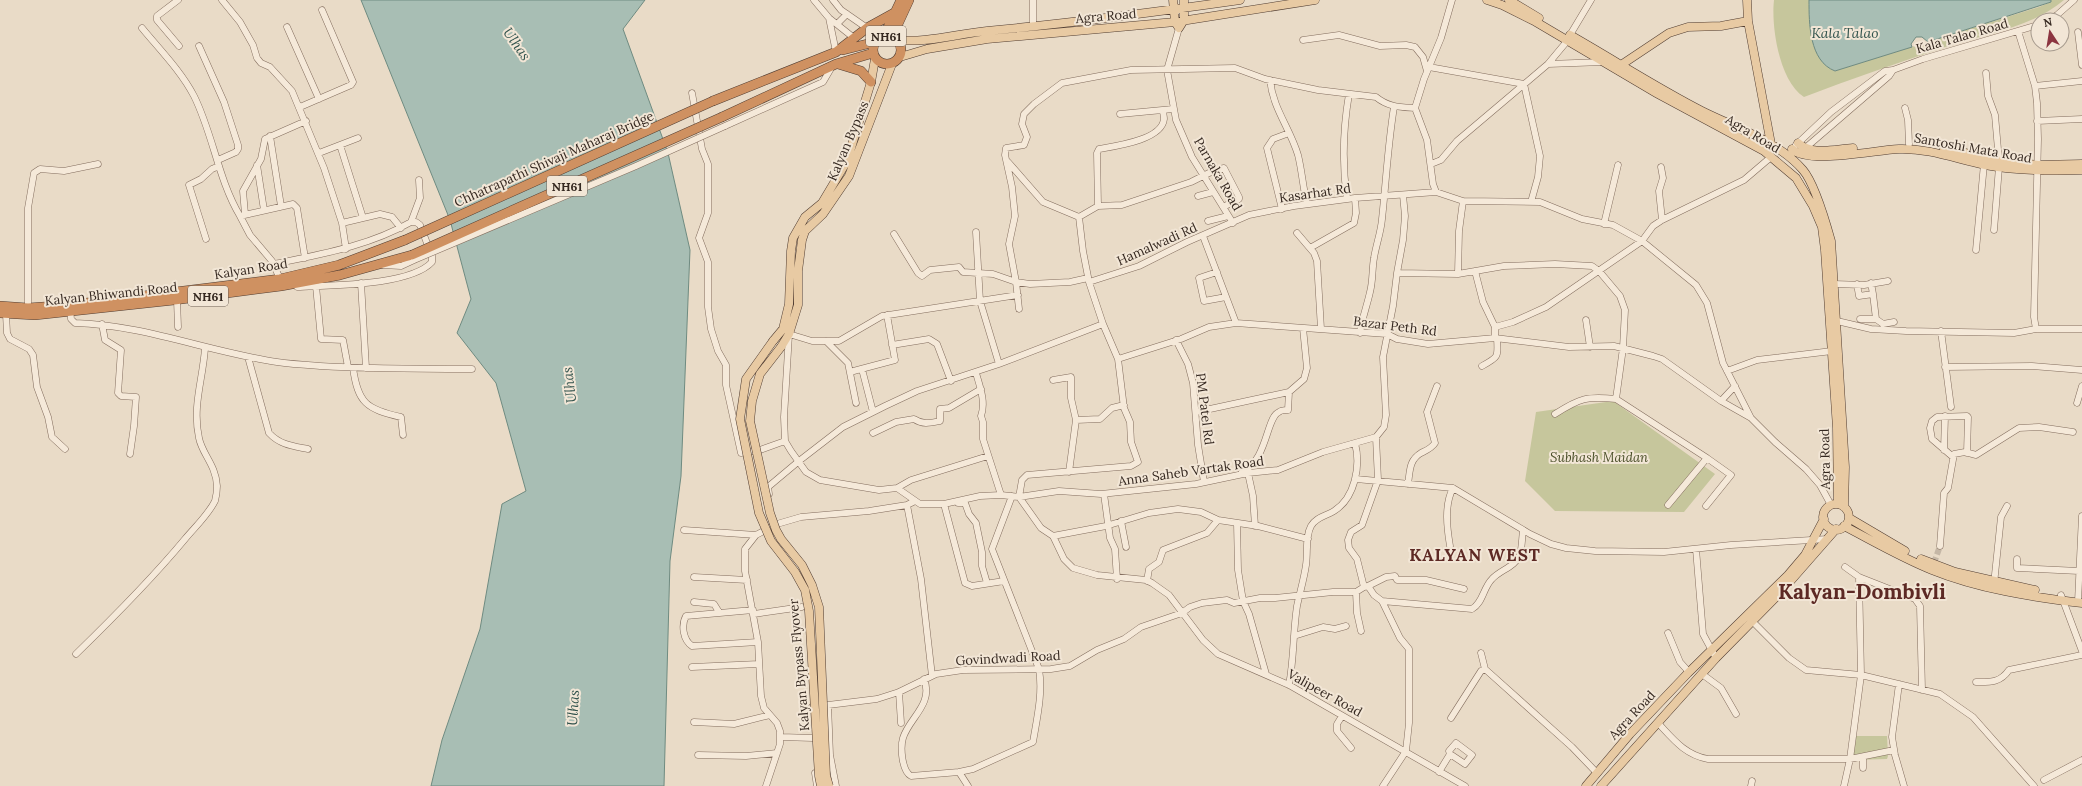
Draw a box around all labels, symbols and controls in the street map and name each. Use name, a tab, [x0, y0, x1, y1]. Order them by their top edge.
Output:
street label: Agra Road	[1074, 5, 1137, 27]
north arrow	[2030, 12, 2070, 52]
text: N	[2042, 14, 2054, 30]
street label: Kala Talao Road	[1914, 15, 2010, 57]
water label: Ulhas	[499, 24, 535, 64]
water label: Kala Talao	[1812, 24, 1878, 42]
road number: NH61	[866, 26, 906, 46]
street label: Kalyan Bypass	[824, 98, 872, 184]
street label: Chhatrapathi Shivaji Maharaj Bridge	[452, 107, 656, 211]
street label: Agra Road	[1722, 110, 1784, 157]
street label: Santoshi Mata Road	[1913, 129, 2033, 167]
street label: Parnaka Road	[1190, 134, 1246, 214]
road number: NH61	[547, 176, 587, 196]
street label: Kasarhat Rd	[1278, 179, 1352, 206]
street label: Hamalwadi Rd	[1114, 219, 1200, 269]
street label: Kalyan Road	[213, 255, 289, 283]
street label: Kalyan Bhiwandi Road	[44, 279, 178, 309]
road number: NH61	[188, 286, 228, 306]
street label: Bazar Peth Rd	[1352, 312, 1438, 340]
water label: Ulhas	[558, 366, 580, 404]
street label: PM Patel Rd	[1192, 372, 1218, 446]
street label: Agra Road	[1816, 428, 1834, 491]
park label: Subhash Maidan	[1550, 449, 1648, 466]
street label: Anna Saheb Vartak Road	[1116, 452, 1265, 490]
district label: KALYAN WEST	[1409, 544, 1541, 566]
district label: Kalyan-Dombivli	[1778, 578, 1946, 605]
street label: Kalyan Bypass Flyover	[785, 598, 813, 732]
street label: Govindwadi Road	[955, 647, 1061, 669]
street label: Valipeer Road	[1284, 665, 1366, 721]
street label: Agra Road	[1604, 687, 1659, 744]
water label: Ulhas	[563, 689, 583, 727]

